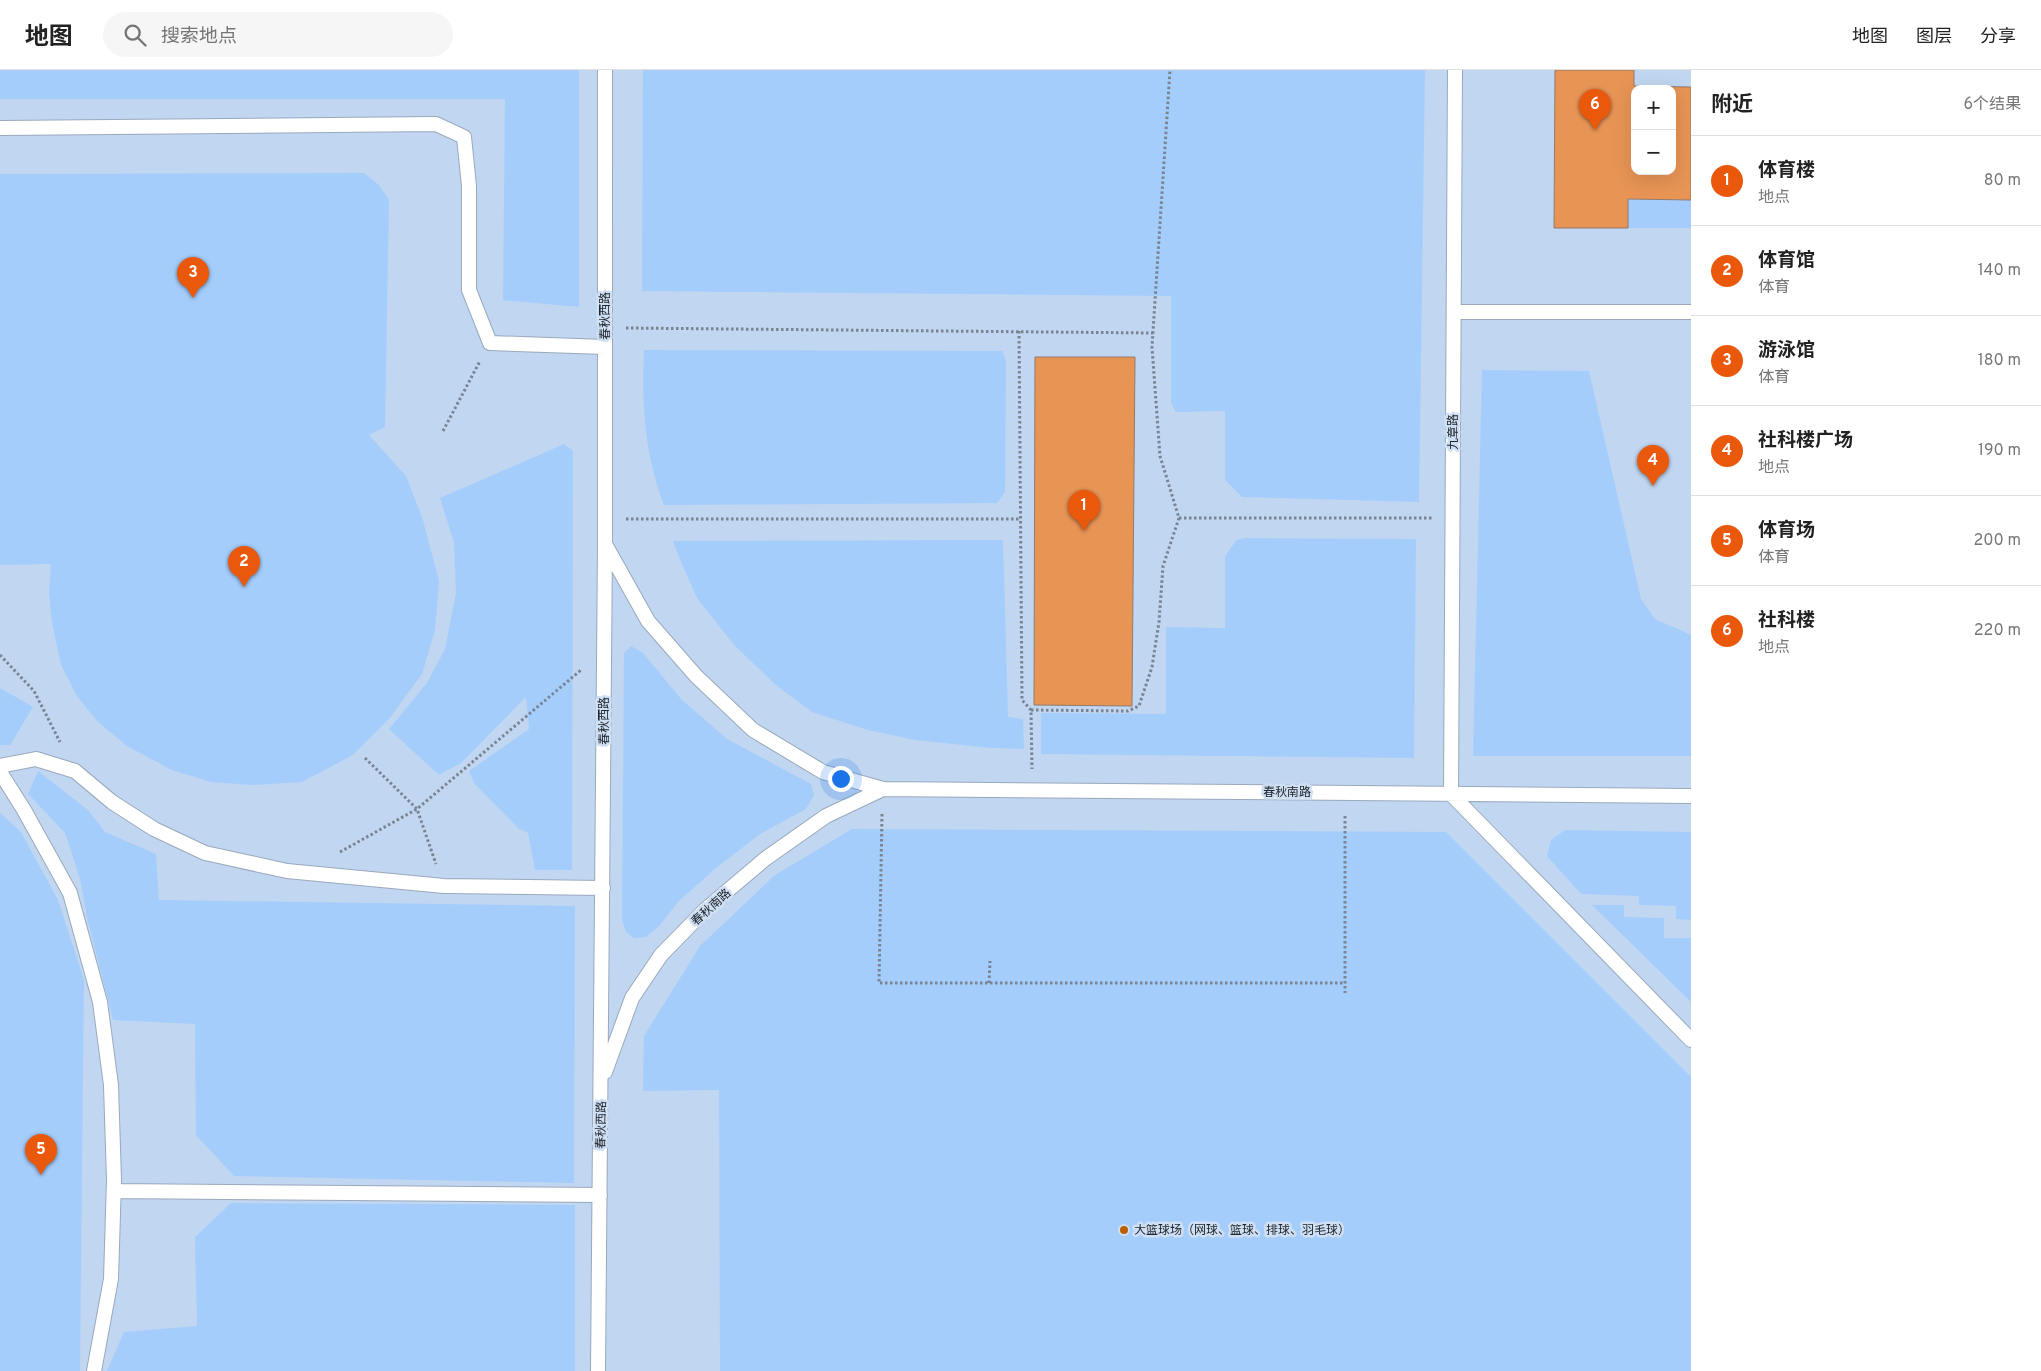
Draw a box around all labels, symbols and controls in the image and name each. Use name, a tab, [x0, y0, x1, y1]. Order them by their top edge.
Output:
search box	[103, 12, 453, 57]
icon: search	[121, 21, 149, 49]
text: 地图	[25, 23, 73, 53]
text: 搜索地点	[161, 25, 237, 49]
text: 地图	[1852, 26, 1888, 49]
text: 图层	[1916, 26, 1952, 49]
text: 分享	[1980, 26, 2016, 49]
map controls	[1631, 85, 1676, 175]
button: +	[1631, 85, 1676, 130]
pin: 6	[1579, 89, 1611, 130]
text: 附近	[1711, 92, 1753, 119]
text: 6个结果	[1963, 95, 2021, 115]
button: −	[1631, 130, 1676, 175]
text: 体育楼	[1758, 159, 1815, 183]
text: 1	[1724, 171, 1730, 191]
text: 80 m	[1984, 171, 2021, 191]
text: 地点	[1758, 188, 1790, 208]
text: 体育馆	[1758, 249, 1815, 273]
pin: 3	[177, 257, 209, 298]
text: 2	[1722, 261, 1732, 281]
text: 140 m	[1978, 261, 2021, 281]
text: 体育	[1758, 278, 1790, 298]
street label: 春秋西路	[598, 292, 614, 340]
text: 游泳馆	[1758, 339, 1815, 363]
text: 3	[1722, 351, 1732, 371]
text: 180 m	[1978, 351, 2021, 371]
text: 体育	[1758, 368, 1790, 388]
street label: 九章路	[1446, 414, 1462, 450]
text: 社科楼广场	[1758, 429, 1853, 453]
text: 4	[1722, 441, 1732, 461]
text: 190 m	[1978, 441, 2021, 461]
pin: 4	[1637, 445, 1669, 486]
text: 地点	[1758, 458, 1790, 478]
pin: 1	[1068, 490, 1100, 531]
text: 体育场	[1758, 519, 1815, 543]
text: 5	[1722, 531, 1732, 551]
text: 200 m	[1973, 531, 2021, 551]
pin: 2	[228, 546, 260, 587]
text: 体育	[1758, 548, 1790, 568]
text: 社科楼	[1758, 609, 1815, 633]
text: 6	[1722, 621, 1732, 641]
text: 220 m	[1974, 621, 2021, 641]
text: 地点	[1758, 638, 1790, 658]
street label: 春秋西路	[597, 697, 613, 745]
your location	[828, 766, 854, 792]
street label: 春秋南路	[1263, 785, 1311, 801]
street label: 春秋南路	[688, 886, 735, 930]
street label: 春秋西路	[594, 1101, 610, 1149]
pin: 5	[25, 1134, 57, 1175]
place label: 大篮球场（网球、篮球、排球、羽毛球）	[1134, 1223, 1350, 1239]
marker: 大篮球场（网球、篮球、排球、羽毛球）	[1118, 1224, 1130, 1236]

